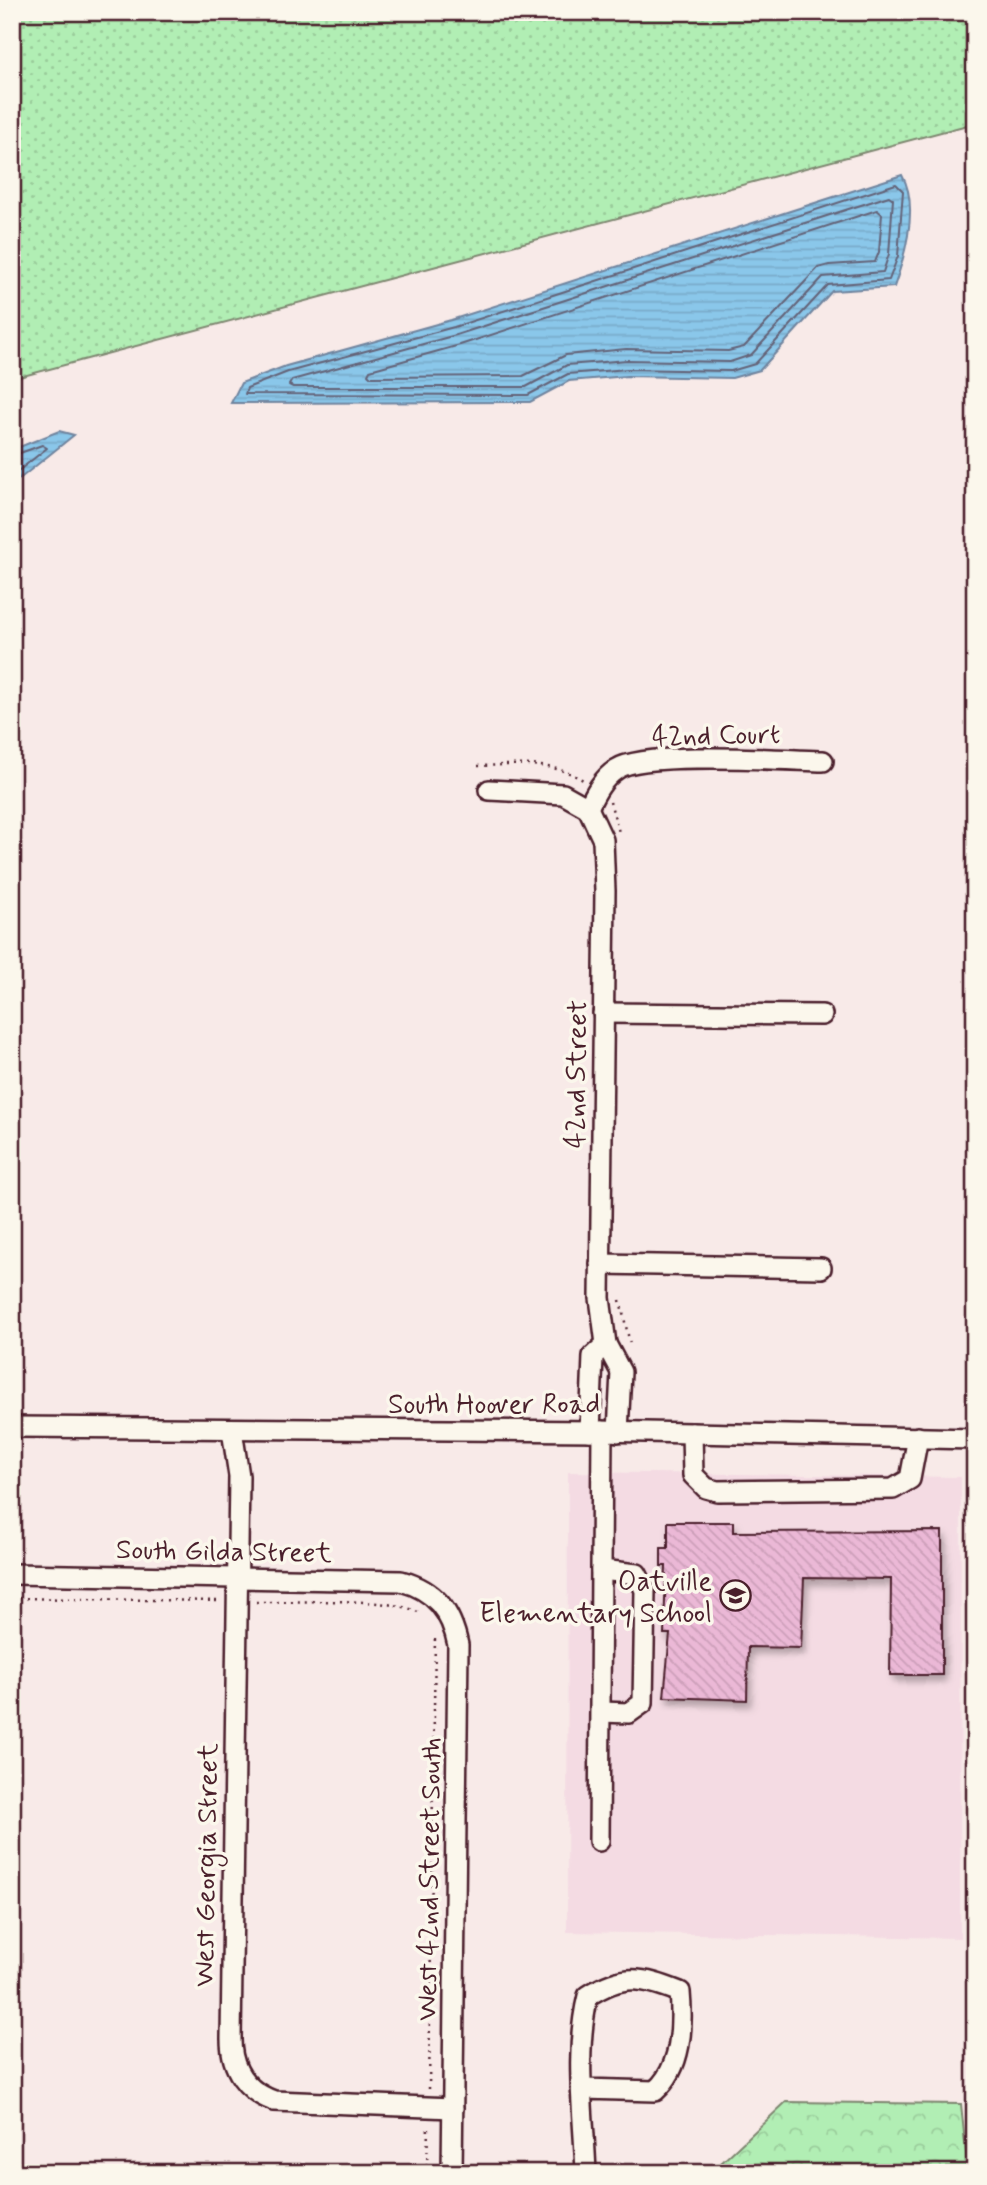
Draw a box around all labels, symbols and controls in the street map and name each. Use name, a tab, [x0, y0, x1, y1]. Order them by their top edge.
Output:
street label: 42nd Court	[651, 717, 781, 756]
street label: 42nd Street	[558, 1000, 597, 1149]
street label: South Hoover Road	[388, 1387, 600, 1424]
street label: South Gilda Street	[116, 1532, 333, 1573]
place label: Oatville Elementary School	[479, 1564, 712, 1633]
school or university icon: Oatville Elementary School	[718, 1579, 752, 1613]
street label: West 42nd Street South	[410, 1737, 451, 2021]
street label: West Georgia Street	[187, 1742, 230, 1987]

